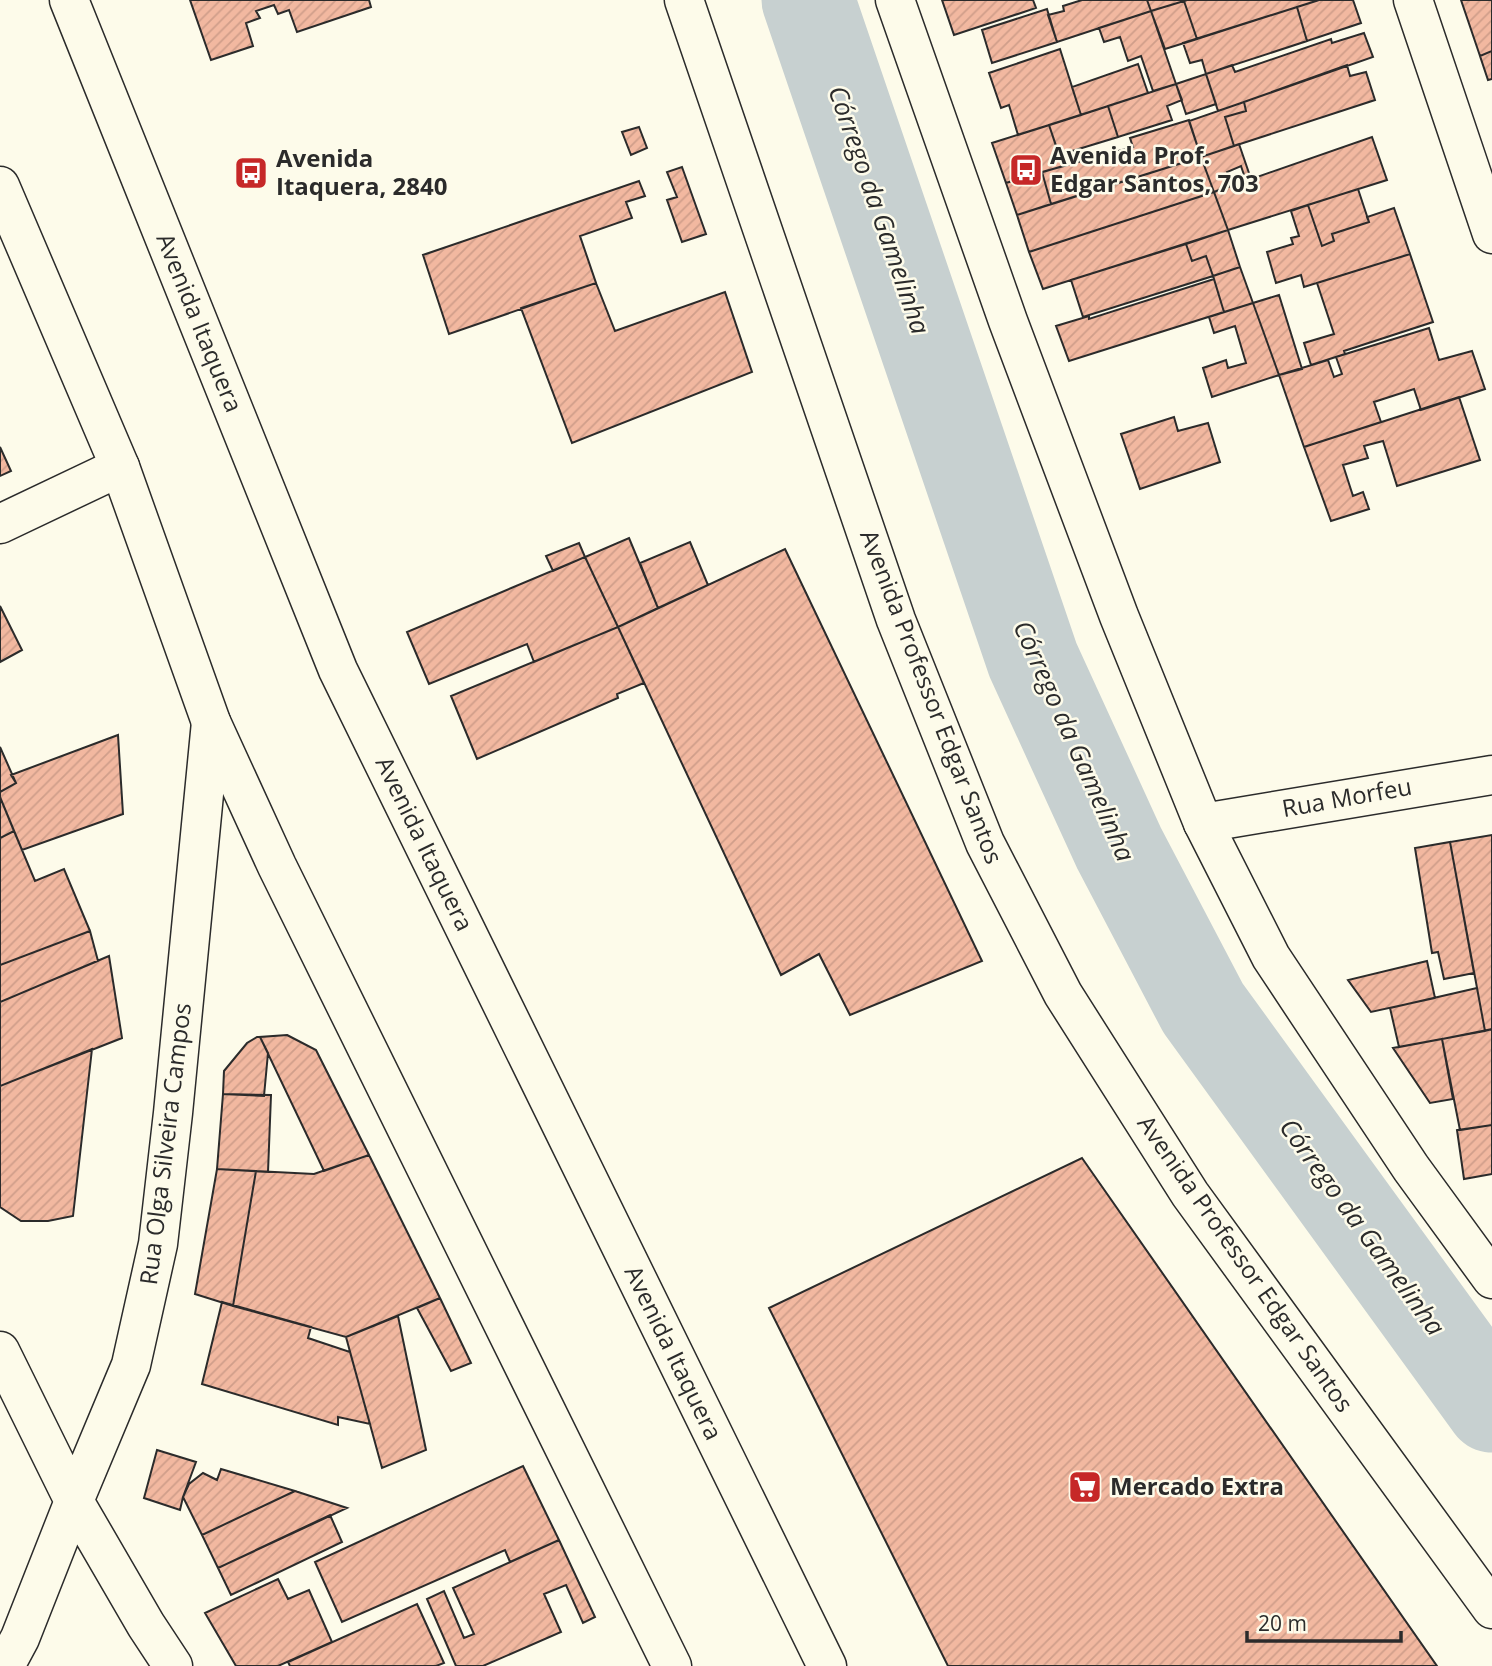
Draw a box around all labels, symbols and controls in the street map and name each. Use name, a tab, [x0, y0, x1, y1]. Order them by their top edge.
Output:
water label: Córrego da Gamelinha	[821, 81, 939, 339]
place label: Avenida Prof. Edgar Santos, 703	[1050, 138, 1259, 199]
place label: Avenida Itaquera, 2840	[276, 141, 447, 202]
bus stop icon: Avenida Prof. Edgar Santos, 703	[1007, 151, 1045, 189]
bus stop icon: Avenida Itaquera, 2840	[232, 154, 270, 192]
street label: Avenida Itaquera	[149, 228, 251, 417]
street label: Avenida Professor Edgar Santos	[853, 525, 1011, 868]
water label: Córrego da Gamelinha	[1005, 614, 1144, 867]
street label: Avenida Itaquera	[369, 751, 482, 936]
street label: Rua Morfeu	[1279, 769, 1414, 824]
street label: Rua Olga Silveira Campos	[131, 1001, 198, 1287]
street label: Avenida Professor Edgar Santos	[1131, 1108, 1362, 1418]
water label: Córrego da Gamelinha	[1272, 1110, 1454, 1343]
street label: Avenida Itaquera	[618, 1260, 731, 1445]
supermarket icon: Mercado Extra	[1066, 1468, 1104, 1506]
place label: Mercado Extra	[1110, 1469, 1284, 1502]
scale bar	[1247, 1600, 1401, 1644]
text: 20 m	[1258, 1609, 1307, 1637]

